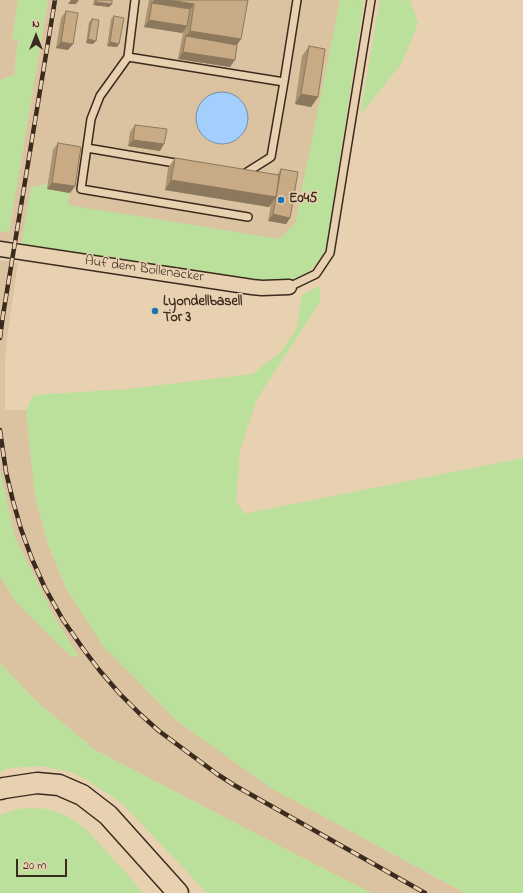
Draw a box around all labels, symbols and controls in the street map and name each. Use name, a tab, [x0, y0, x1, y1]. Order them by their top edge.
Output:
north arrow	[16, 16, 56, 56]
text: N	[32, 16, 40, 32]
place label: E045	[289, 192, 317, 208]
marker: E045	[276, 195, 286, 205]
street label: Auf dem Bollenacker	[84, 253, 204, 287]
place label: Lyondellbasell Tor 3	[163, 295, 242, 328]
marker: Lyondellbasell Tor 3	[150, 306, 160, 316]
scale bar	[18, 851, 69, 877]
text: 20 m	[23, 857, 46, 875]

